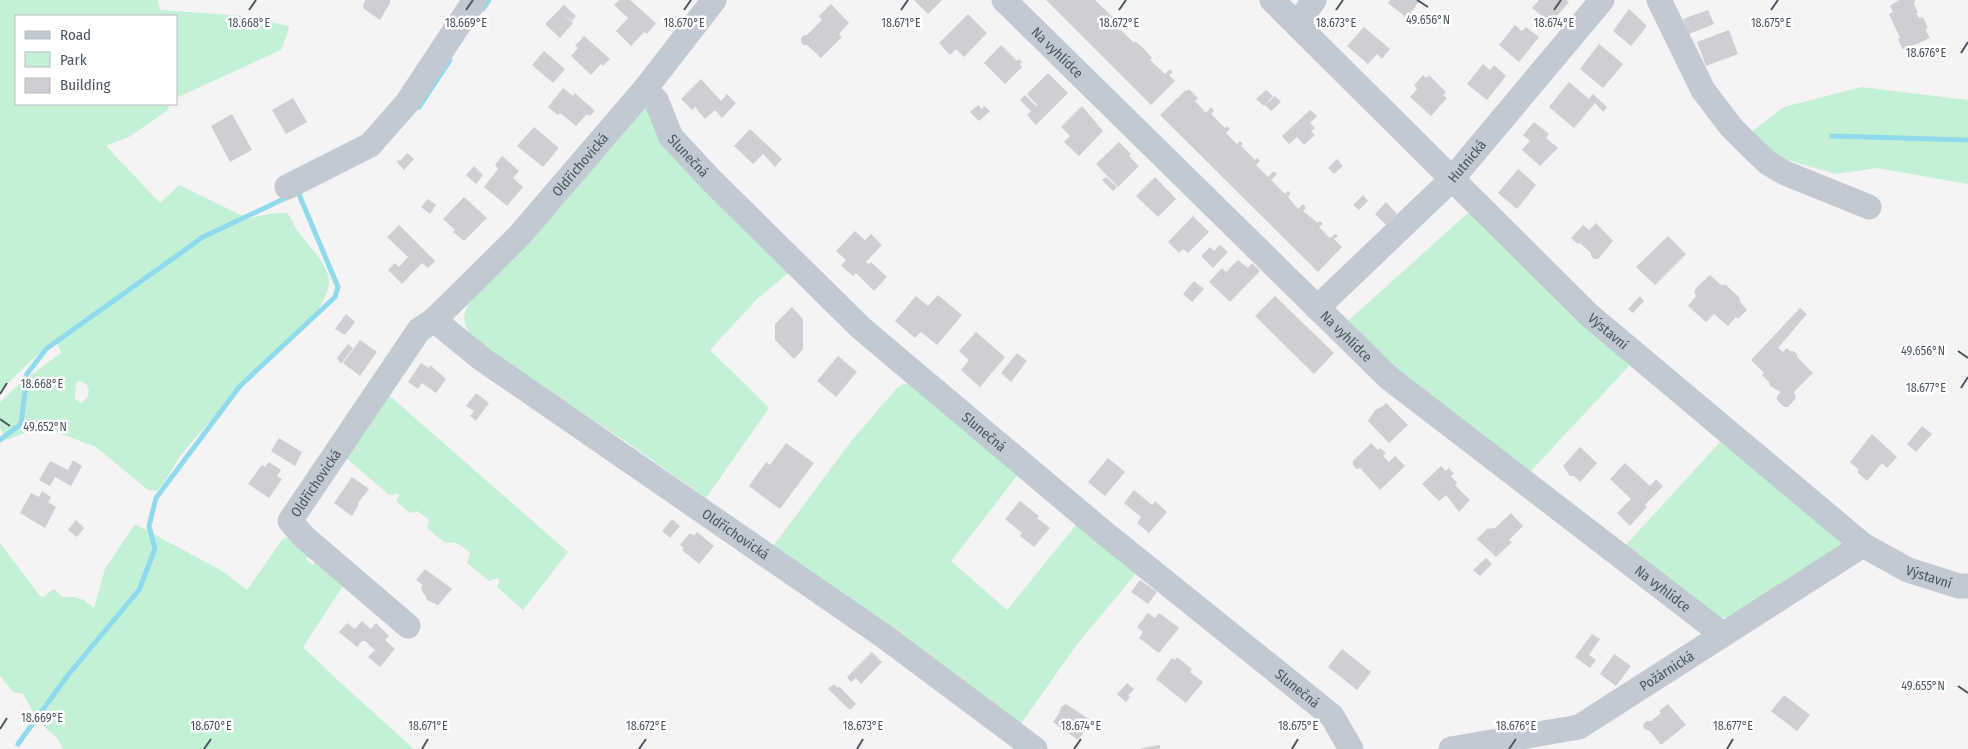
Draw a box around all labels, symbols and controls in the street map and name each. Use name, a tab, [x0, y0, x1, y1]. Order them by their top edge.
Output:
text: 49.656°N	[1406, 13, 1450, 27]
legend	[15, 15, 178, 105]
text: 18.668°E	[228, 16, 271, 30]
text: 18.669°E	[445, 16, 487, 30]
text: 18.670°E	[663, 16, 705, 30]
text: 18.671°E	[881, 16, 921, 30]
text: 18.672°E	[1099, 16, 1139, 30]
text: 18.673°E	[1316, 16, 1356, 30]
text: 18.674°E	[1534, 16, 1575, 30]
text: 18.675°E	[1751, 16, 1791, 30]
street label: Na vyhlídce	[1028, 24, 1087, 82]
text: Road	[60, 26, 91, 44]
text: 18.676°E	[1906, 46, 1947, 60]
text: Park	[60, 51, 87, 69]
text: Building	[60, 76, 111, 94]
street label: Oldřichovická	[549, 130, 612, 200]
street label: Slunečná	[664, 131, 712, 181]
street label: Hutnická	[1445, 137, 1490, 186]
street label: Na vyhlídce	[1317, 307, 1376, 366]
street label: Výstavní	[1584, 310, 1632, 354]
text: 49.656°N	[1901, 344, 1945, 358]
text: 18.668°E	[21, 377, 64, 391]
text: 18.677°E	[1906, 381, 1946, 395]
street label: Slunečná	[958, 409, 1010, 456]
text: 49.652°N	[23, 420, 67, 434]
street label: Oldřichovická	[287, 446, 345, 520]
street label: Oldřichovická	[698, 505, 772, 564]
street label: Na vyhlídce	[1631, 562, 1694, 616]
street label: Výstavní	[1904, 562, 1954, 592]
street label: Požárnická	[1636, 647, 1697, 695]
street label: Slunečná	[1271, 666, 1323, 712]
text: 49.655°N	[1901, 679, 1945, 693]
text: 18.669°E	[21, 711, 63, 725]
text: 18.670°E	[190, 719, 232, 733]
text: 18.671°E	[408, 719, 448, 733]
text: 18.672°E	[626, 719, 666, 733]
text: 18.673°E	[843, 719, 883, 733]
text: 18.674°E	[1061, 719, 1102, 733]
text: 18.675°E	[1278, 719, 1318, 733]
text: 18.676°E	[1496, 719, 1537, 733]
text: 18.677°E	[1713, 719, 1753, 733]

